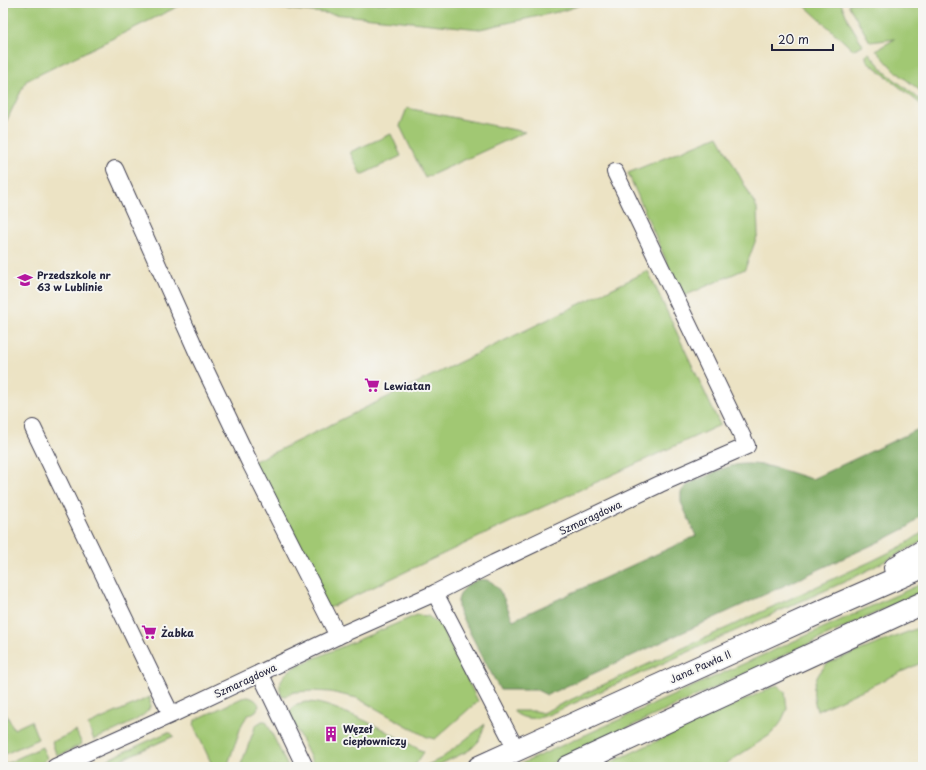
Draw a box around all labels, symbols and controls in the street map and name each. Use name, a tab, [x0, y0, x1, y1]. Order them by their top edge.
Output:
scale bar	[772, 26, 833, 52]
text: 20 m	[778, 30, 809, 48]
place label: Przedszkole nr 63 w Lublinie	[37, 267, 112, 294]
school or university icon: Przedszkole nr 63 w Lublinie	[16, 271, 34, 289]
supermarket icon: Lewiatan	[363, 376, 381, 394]
place label: Lewiatan	[384, 378, 431, 393]
street label: Szmaragdowa	[556, 496, 624, 538]
supermarket icon: Żabka	[140, 623, 158, 641]
place label: Żabka	[161, 625, 194, 640]
street label: Jana Pawła II	[667, 646, 733, 686]
street label: Szmaragdowa	[211, 659, 279, 701]
place label: Węzeł ciepłowniczy	[343, 721, 406, 749]
building icon: Węzeł ciepłowniczy	[322, 725, 340, 743]

